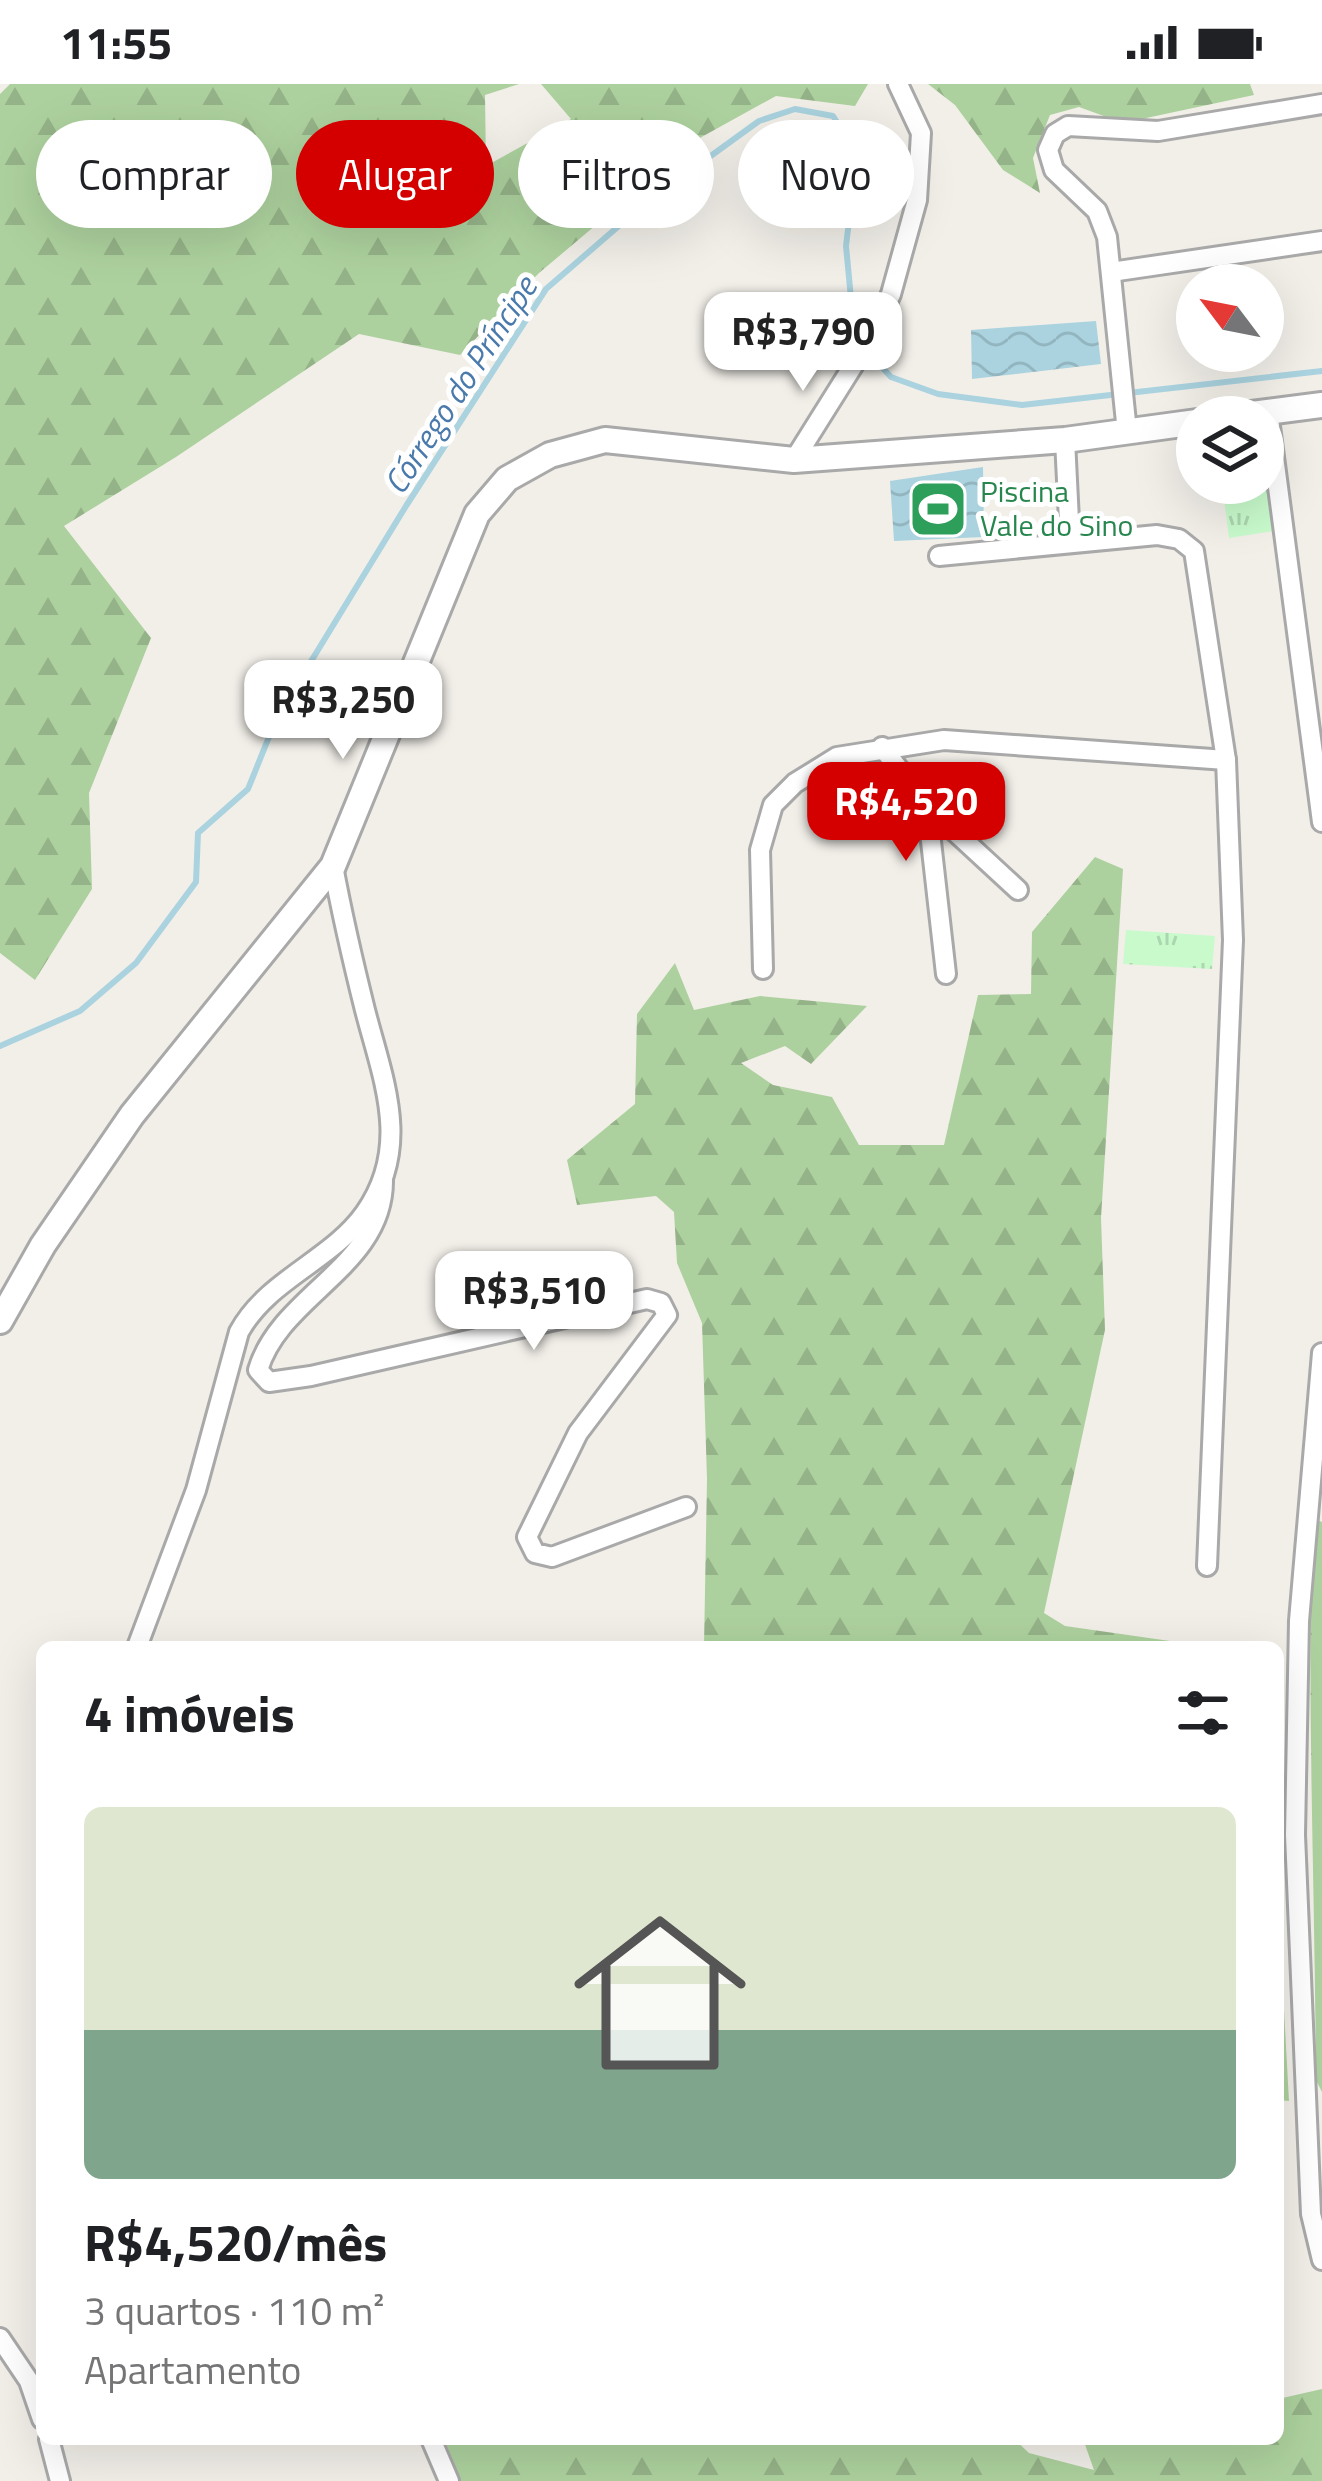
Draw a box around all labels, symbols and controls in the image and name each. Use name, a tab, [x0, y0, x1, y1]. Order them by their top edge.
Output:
text: 11:55	[60, 8, 172, 76]
chip: Comprar	[36, 120, 272, 228]
chip: Alugar	[296, 120, 494, 228]
chip: Filtros	[518, 120, 714, 228]
chip: Novo	[738, 120, 914, 228]
north arrow	[1176, 264, 1284, 372]
map controls	[1176, 264, 1284, 504]
water label: Córrego do Príncipe	[371, 265, 550, 504]
pin: R$3,790	[692, 292, 914, 394]
text: R$3,790	[731, 301, 875, 360]
button: layers	[1176, 396, 1284, 504]
place label: Piscina Vale do Sino	[980, 468, 1133, 548]
sports icon: Piscina Vale do Sino	[907, 478, 969, 540]
pin: R$3,250	[232, 660, 454, 762]
text: R$3,250	[271, 669, 415, 728]
pin: R$4,520	[795, 762, 1017, 864]
text: R$4,520	[834, 771, 978, 830]
pin: R$3,510	[423, 1251, 645, 1353]
text: R$3,510	[462, 1260, 606, 1319]
text: 4 imóveis	[84, 1674, 295, 1752]
icon: filters	[1170, 1680, 1236, 1746]
icon: home	[552, 1885, 768, 2101]
text: R$4,520/mês	[84, 2203, 387, 2281]
text: 3 quartos · 110 m²	[84, 2281, 384, 2340]
text: Apartamento	[84, 2340, 301, 2399]

